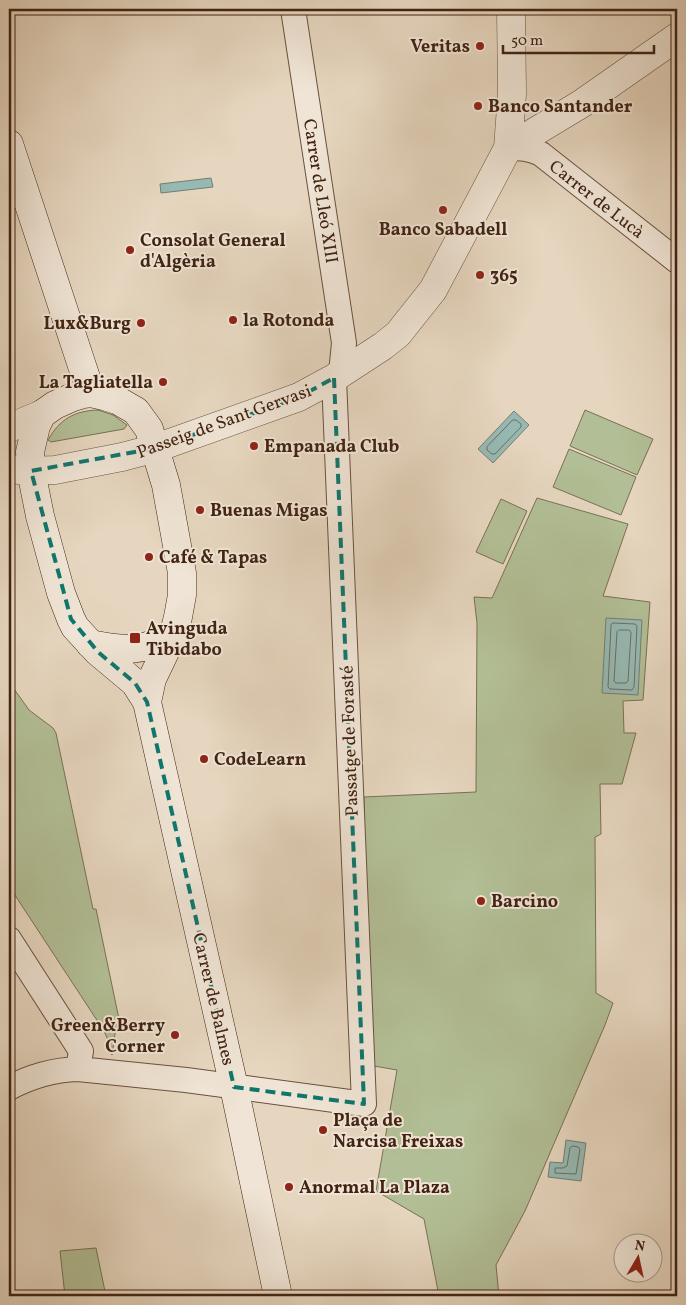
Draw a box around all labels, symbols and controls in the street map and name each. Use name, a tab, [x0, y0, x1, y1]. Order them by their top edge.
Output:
scale bar	[503, 22, 655, 54]
text: 50 m	[511, 31, 543, 52]
place label: Veritas	[410, 35, 470, 60]
marker: Veritas	[474, 40, 486, 52]
place label: Banco Santander	[488, 95, 633, 120]
marker: Banco Santander	[472, 100, 484, 112]
street label: Carrer de Lleó XIII	[296, 117, 343, 265]
street label: Carrer de Lucà	[543, 155, 649, 245]
marker: Banco Sabadell	[437, 204, 449, 216]
place label: Banco Sabadell	[379, 218, 507, 243]
place label: Consolat General d'Algèria	[140, 229, 286, 275]
marker: Consolat General d'Algèria	[124, 244, 136, 256]
place label: 365	[490, 264, 518, 289]
marker: 365	[474, 269, 486, 281]
place label: la Rotonda	[243, 309, 335, 334]
place label: Lux&Burg	[44, 312, 131, 337]
marker: la Rotonda	[227, 314, 239, 326]
marker: Lux&Burg	[135, 317, 147, 329]
place label: La Tagliatella	[39, 371, 153, 396]
marker: La Tagliatella	[157, 376, 169, 388]
street label: Passeig de Sant Gervasi	[134, 379, 315, 466]
place label: Empanada Club	[264, 435, 400, 460]
marker: Empanada Club	[248, 440, 260, 452]
place label: Buenas Migas	[210, 499, 328, 524]
marker: Buenas Migas	[194, 504, 206, 516]
place label: Café & Tapas	[159, 546, 267, 571]
marker: Café & Tapas	[143, 551, 155, 563]
place label: Avinguda Tibidabo	[146, 617, 228, 663]
marker: Avinguda Tibidabo	[128, 631, 142, 645]
street label: Passatge de Forasté	[335, 665, 366, 817]
place label: CodeLearn	[214, 748, 306, 773]
marker: CodeLearn	[198, 753, 210, 765]
place label: Barcino	[491, 890, 558, 915]
marker: Barcino	[475, 895, 487, 907]
street label: Carrer de Balmes	[185, 931, 240, 1068]
place label: Green&Berry Corner	[51, 1014, 165, 1060]
marker: Green&Berry Corner	[169, 1029, 181, 1041]
place label: Plaça de Narcisa Freixas	[333, 1109, 463, 1155]
marker: Plaça de Narcisa Freixas	[317, 1124, 329, 1136]
place label: Anormal La Plaza	[299, 1176, 450, 1201]
marker: Anormal La Plaza	[283, 1181, 295, 1193]
north arrow	[614, 1232, 664, 1282]
text: N	[633, 1236, 646, 1257]

